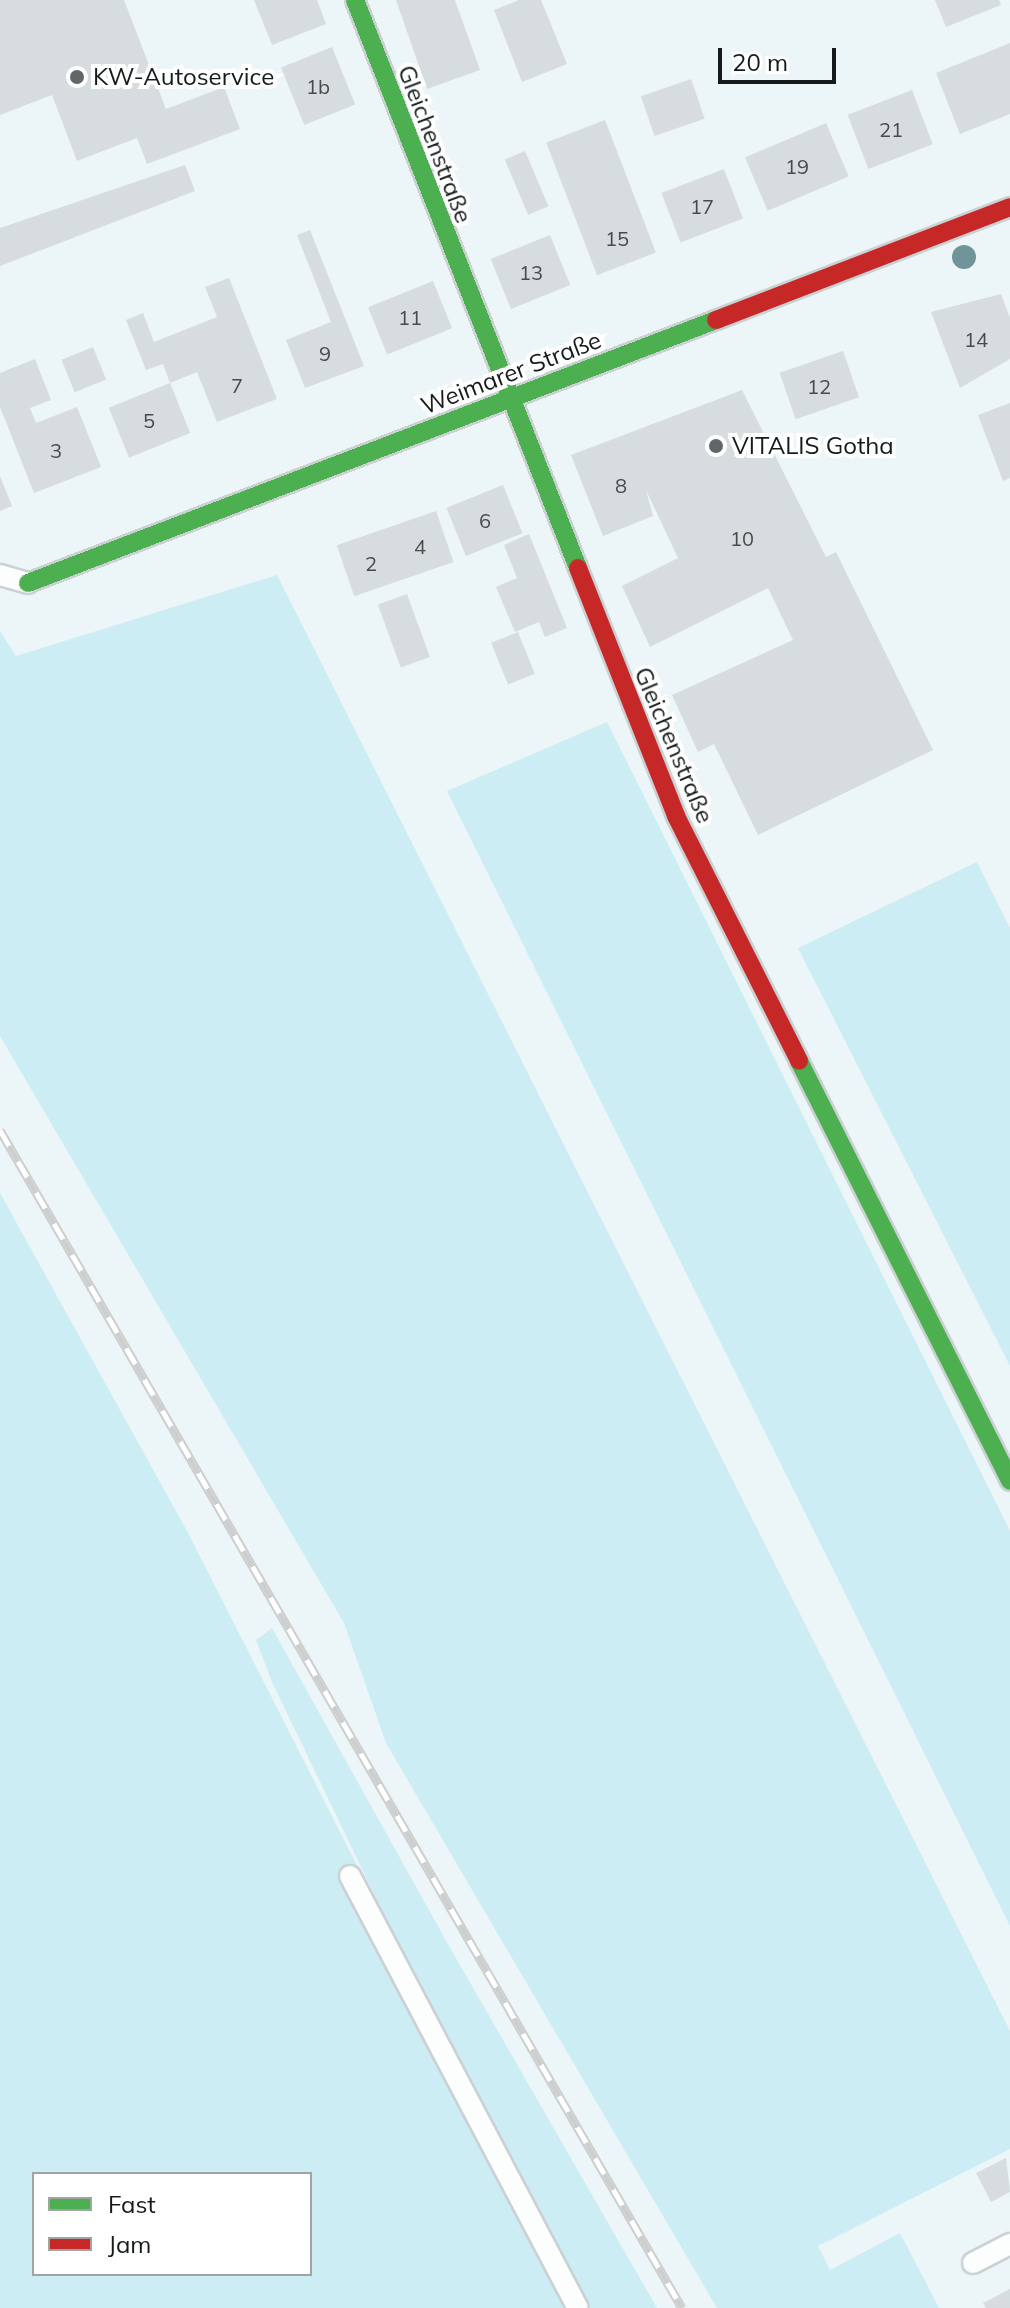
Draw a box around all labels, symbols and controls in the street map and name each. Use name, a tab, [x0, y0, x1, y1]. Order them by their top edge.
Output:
scale bar	[722, 32, 840, 82]
text: 20 m	[732, 47, 788, 77]
street label: Gleichenstraße	[392, 61, 478, 227]
place label: KW-Autoservice	[93, 63, 274, 91]
marker: KW-Autoservice	[68, 68, 86, 86]
house number: 1b	[306, 74, 330, 98]
house number: 21	[879, 117, 903, 141]
house number: 19	[785, 154, 809, 178]
house number: 17	[690, 194, 714, 218]
house number: 15	[605, 226, 629, 250]
house number: 13	[519, 260, 543, 284]
house number: 11	[398, 305, 422, 329]
street label: Weimarer Straße	[417, 325, 605, 421]
house number: 14	[964, 327, 988, 351]
house number: 9	[319, 341, 331, 365]
house number: 7	[231, 373, 243, 397]
house number: 12	[807, 374, 831, 398]
house number: 5	[143, 408, 155, 432]
place label: VITALIS Gotha	[732, 432, 894, 460]
marker: VITALIS Gotha	[707, 437, 725, 455]
house number: 3	[50, 438, 62, 462]
house number: 8	[615, 473, 627, 497]
house number: 6	[479, 508, 491, 532]
house number: 10	[730, 526, 754, 550]
house number: 4	[414, 534, 426, 558]
house number: 2	[365, 551, 377, 575]
street label: Gleichenstraße	[628, 663, 720, 827]
legend	[32, 2172, 312, 2276]
text: Fast	[108, 2189, 156, 2219]
text: Jam	[108, 2229, 151, 2259]

